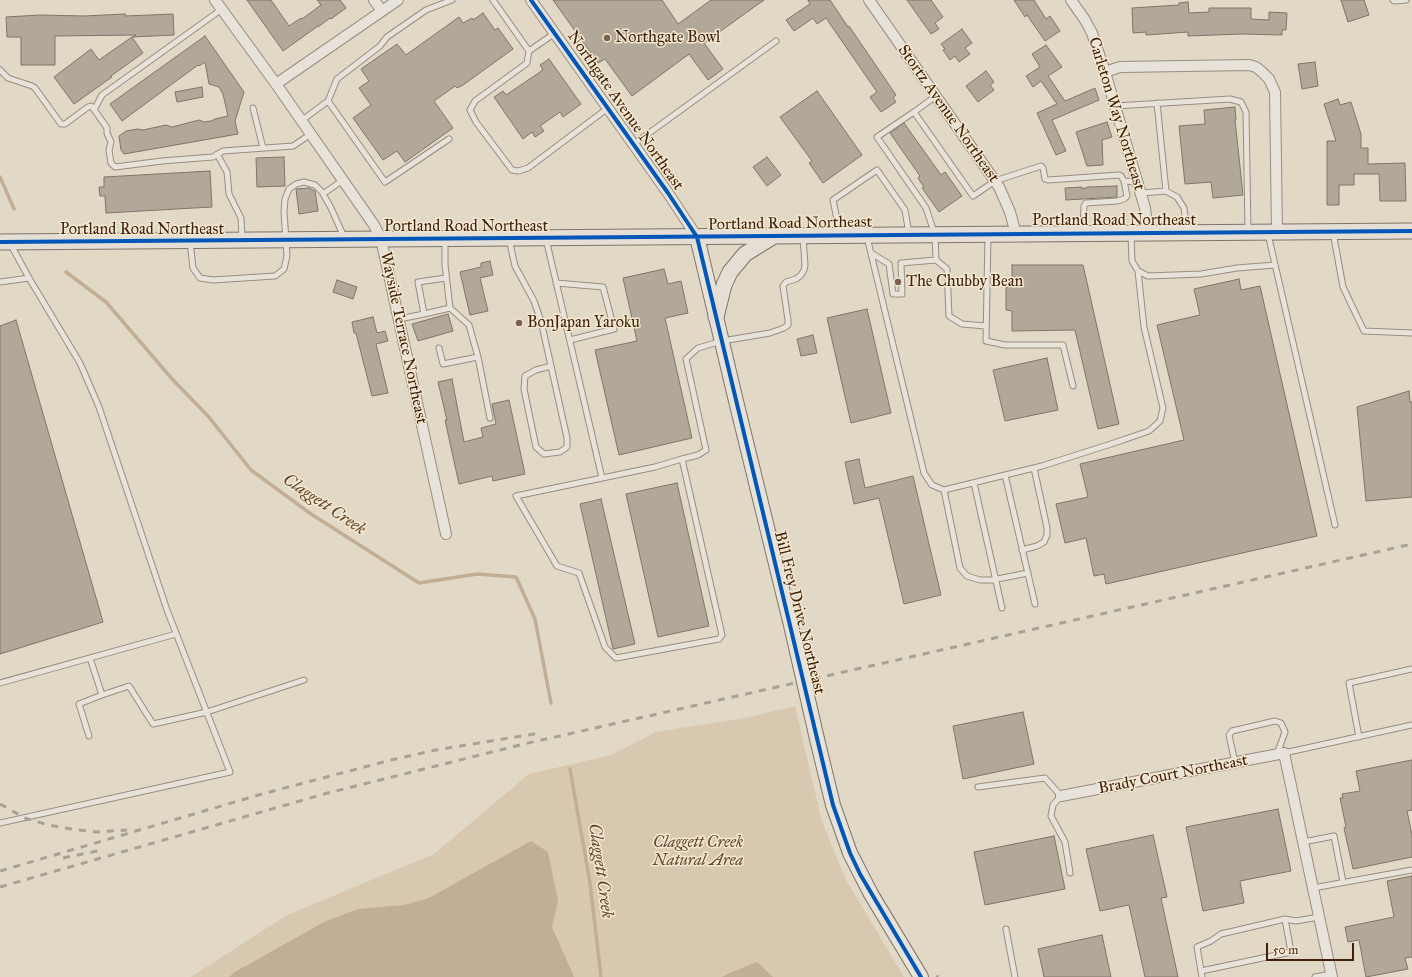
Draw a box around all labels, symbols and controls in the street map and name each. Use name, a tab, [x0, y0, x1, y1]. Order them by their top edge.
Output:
street label: Northgate Avenue Northeast	[563, 28, 687, 194]
place label: Northgate Bowl	[615, 28, 720, 48]
marker: Northgate Bowl	[602, 33, 612, 43]
street label: Carleton Way Northeast	[1084, 35, 1148, 193]
street label: Stortz Avenue Northeast	[893, 41, 1003, 187]
street label: Portland Road Northeast	[1032, 211, 1196, 231]
street label: Portland Road Northeast	[708, 213, 872, 235]
street label: Portland Road Northeast	[384, 217, 548, 237]
street label: Portland Road Northeast	[60, 220, 224, 240]
street label: Wayside Terrace Northeast	[375, 250, 431, 426]
place label: The Chubby Bean	[906, 272, 1023, 292]
marker: The Chubby Bean	[893, 277, 903, 287]
place label: BonJapan Yaroku	[527, 313, 640, 333]
marker: BonJapan Yaroku	[514, 318, 524, 328]
water label: Claggett Creek	[279, 470, 369, 540]
street label: Bill Frey Drive Northeast	[769, 529, 829, 697]
street label: Brady Court Northeast	[1097, 751, 1249, 799]
water label: Claggett Creek	[583, 822, 617, 920]
park label: Claggett Creek Natural Area	[653, 833, 743, 871]
scale bar	[1268, 935, 1356, 961]
text: 50 m	[1273, 943, 1298, 957]

